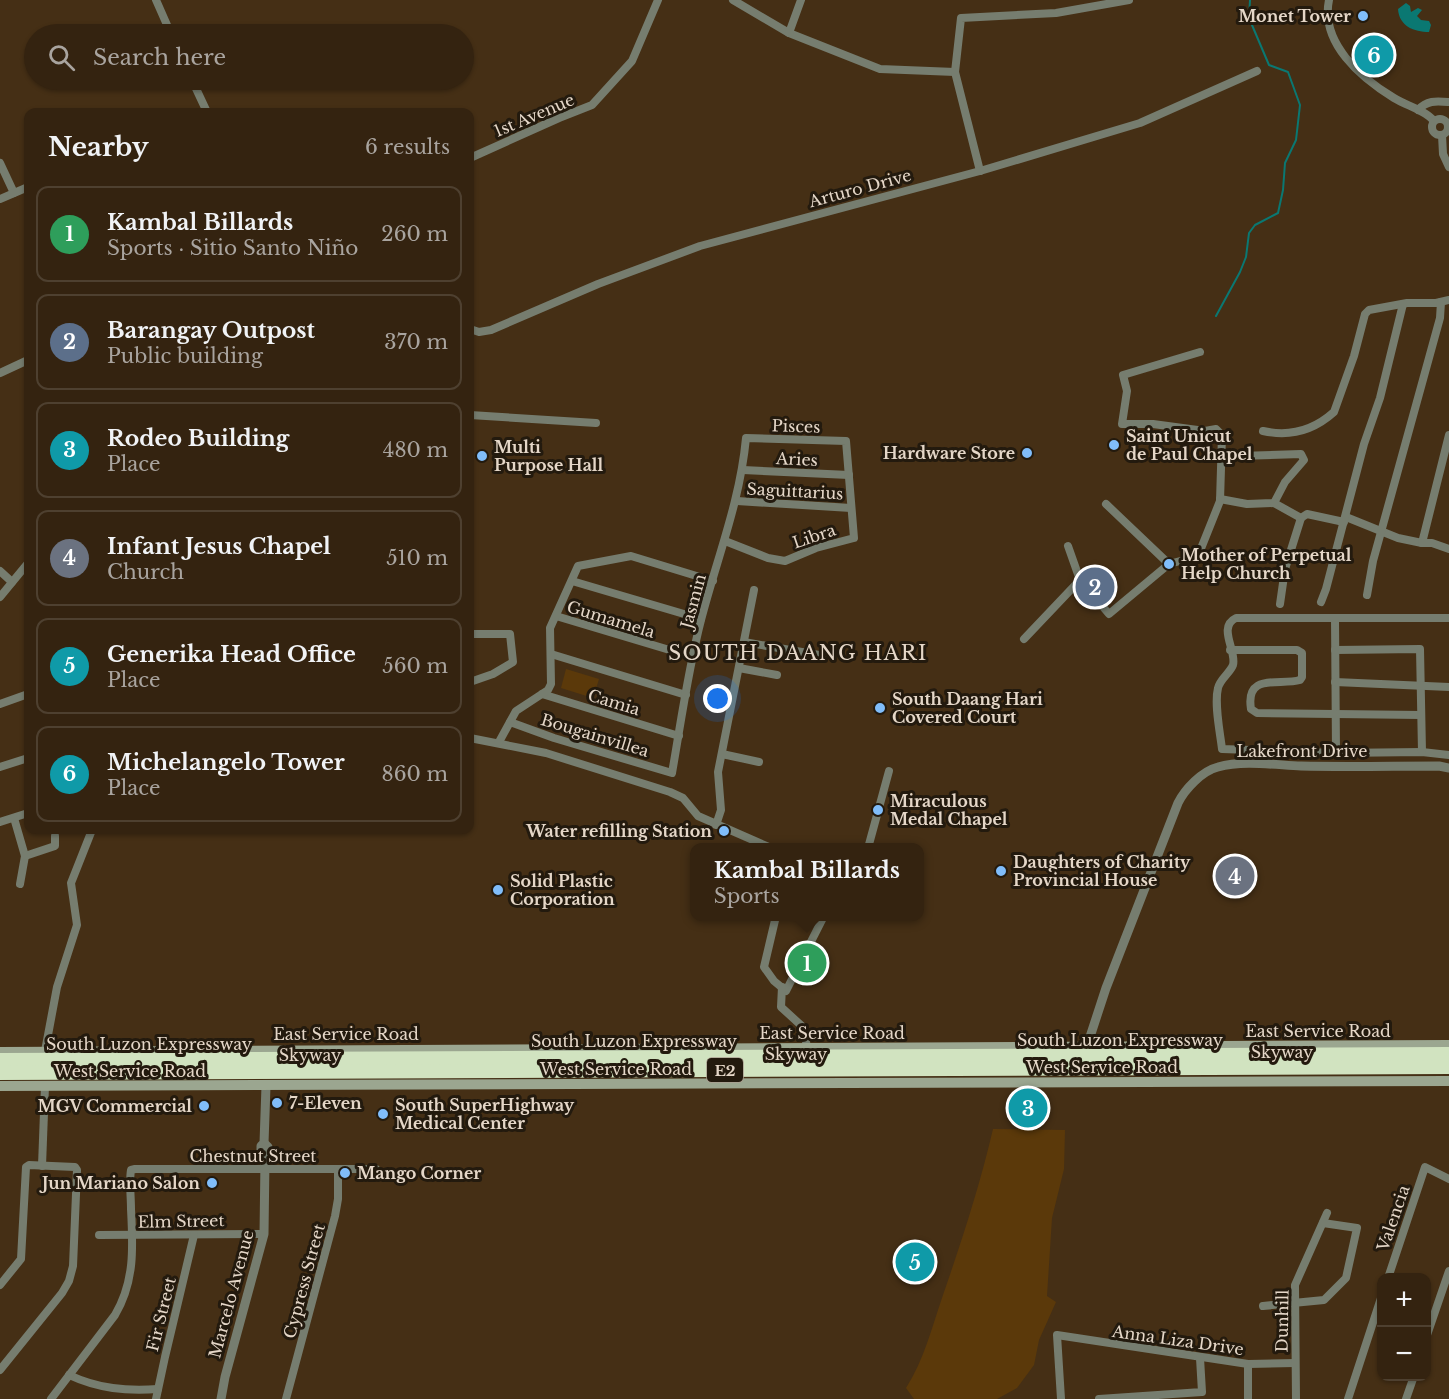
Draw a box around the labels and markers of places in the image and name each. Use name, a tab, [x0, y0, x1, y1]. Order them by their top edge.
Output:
place label: Monet Tower	[1238, 6, 1351, 26]
marker: Monet Tower	[1356, 9, 1370, 23]
pin: 6	[1354, 32, 1394, 78]
place label: Saint Unicut de Paul Chapel	[1126, 426, 1253, 464]
place label: Multi Purpose Hall	[494, 437, 604, 475]
marker: Saint Unicut de Paul Chapel	[1107, 438, 1121, 452]
place label: Hardware Store	[883, 443, 1015, 463]
marker: Hardware Store	[1020, 446, 1034, 460]
marker: Multi Purpose Hall	[475, 449, 489, 463]
place label: Mother of Perpetual Help Church	[1181, 545, 1352, 583]
marker: Mother of Perpetual Help Church	[1162, 557, 1176, 571]
pin: 2	[1076, 564, 1114, 610]
place label: South Daang Hari Covered Court	[892, 689, 1043, 727]
marker: South Daang Hari Covered Court	[873, 701, 887, 715]
place label: Miraculous Medal Chapel	[890, 791, 1008, 829]
marker: Miraculous Medal Chapel	[871, 803, 885, 817]
place label: Water refilling Station	[525, 821, 712, 841]
marker: Water refilling Station	[717, 824, 731, 838]
place label: Daughters of Charity Provincial House	[1013, 852, 1191, 890]
pin: 4	[1216, 854, 1254, 898]
marker: Daughters of Charity Provincial House	[994, 864, 1008, 878]
place label: Solid Plastic Corporation	[510, 871, 615, 909]
marker: Solid Plastic Corporation	[491, 883, 505, 897]
pin: 1	[788, 940, 826, 986]
pin: 3	[1008, 1086, 1048, 1130]
place label: 7-Eleven	[289, 1093, 362, 1113]
place label: South SuperHighway Medical Center	[395, 1095, 575, 1133]
place label: MGV Commercial	[38, 1096, 192, 1116]
marker: 7-Eleven	[270, 1096, 284, 1110]
marker: MGV Commercial	[197, 1099, 211, 1113]
marker: South SuperHighway Medical Center	[376, 1107, 390, 1121]
place label: Mango Corner	[357, 1163, 481, 1183]
marker: Mango Corner	[338, 1166, 352, 1180]
place label: Jun Mariano Salon	[39, 1173, 200, 1193]
marker: Jun Mariano Salon	[205, 1176, 219, 1190]
pin: 5	[896, 1240, 934, 1284]

